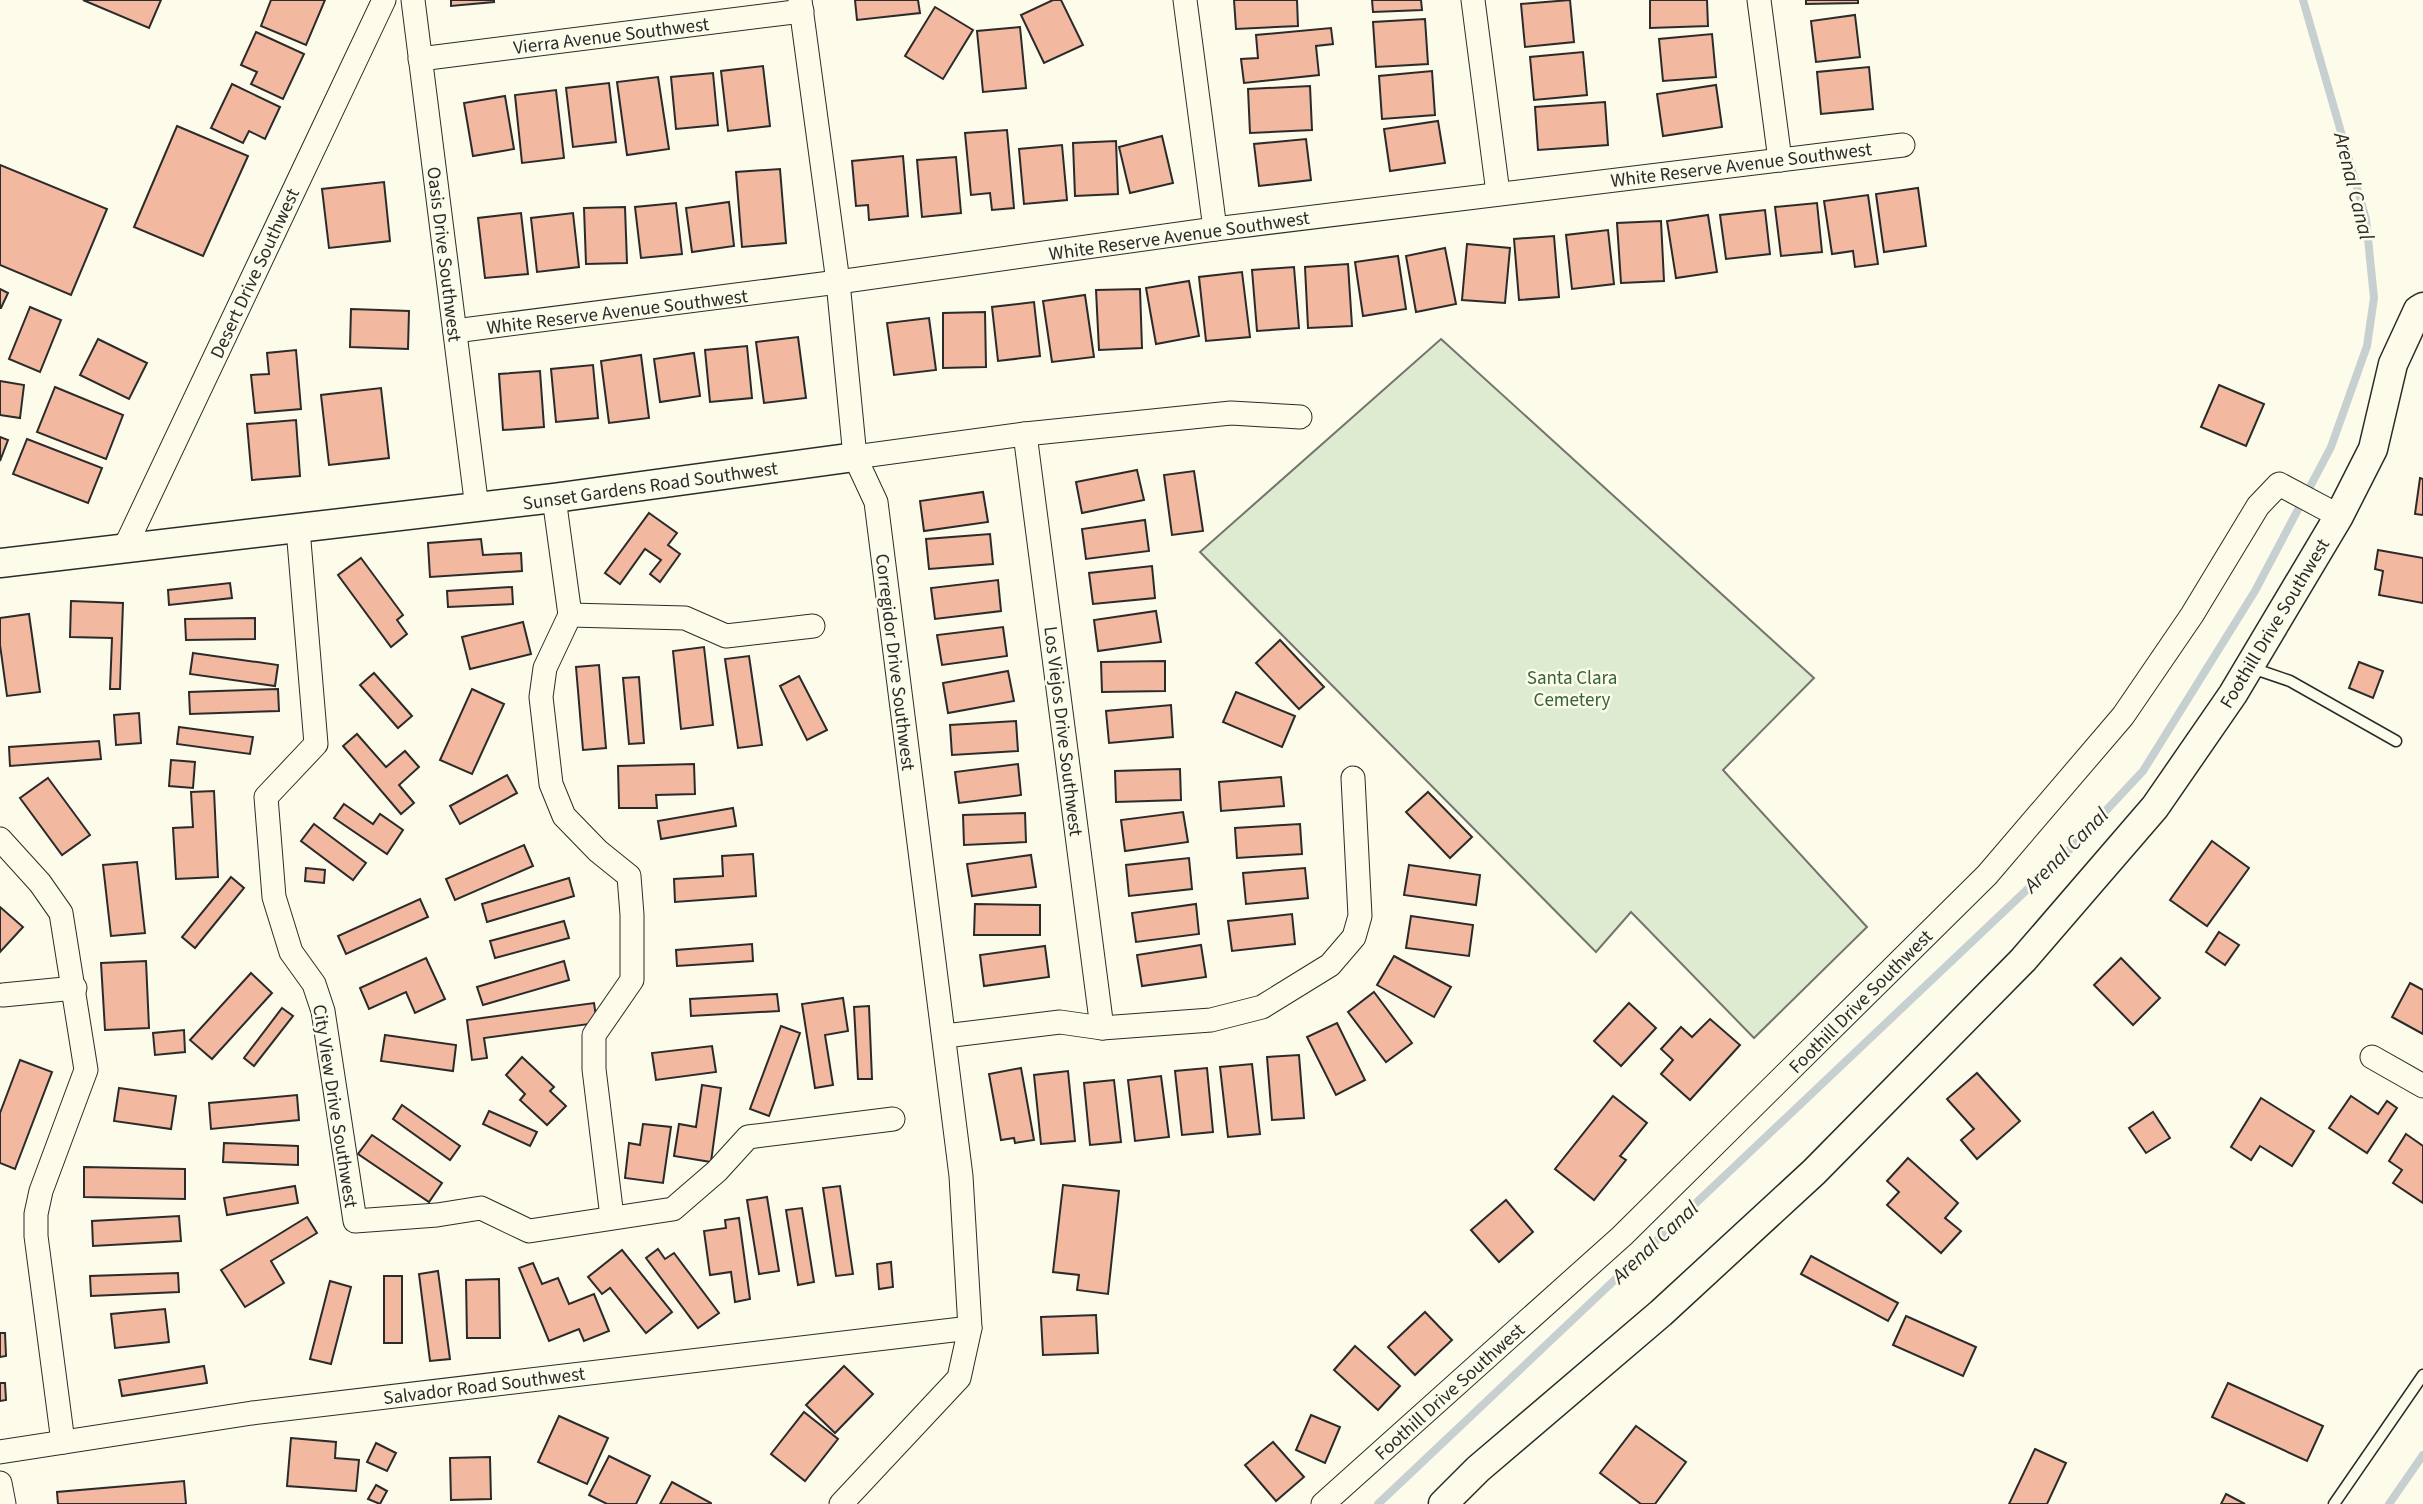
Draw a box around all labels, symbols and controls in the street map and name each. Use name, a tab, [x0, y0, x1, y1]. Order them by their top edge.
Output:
street label: Vierra Avenue Southwest	[512, 11, 711, 62]
water label: Arenal Canal	[2326, 127, 2382, 244]
street label: White Reserve Avenue Southwest	[1609, 136, 1874, 195]
street label: Oasis Drive Southwest	[419, 165, 468, 344]
street label: Desert Drive Southwest	[204, 184, 307, 363]
street label: White Reserve Avenue Southwest	[1047, 205, 1312, 268]
street label: White Reserve Avenue Southwest	[485, 283, 750, 342]
street label: Sunset Gardens Road Southwest	[521, 455, 780, 518]
street label: Foothill Drive Southwest	[2214, 533, 2337, 714]
street label: Corregidor Drive Southwest	[868, 552, 921, 773]
street label: Los Viejos Drive Southwest	[1036, 625, 1089, 838]
park label: Santa Clara Cemetery	[1527, 665, 1617, 714]
water label: Arenal Canal	[2015, 800, 2116, 901]
street label: Foothill Drive Southwest	[1783, 924, 1940, 1080]
street label: City View Drive Southwest	[305, 1003, 364, 1210]
water label: Arenal Canal	[1603, 1193, 1706, 1292]
street label: Foothill Drive Southwest	[1369, 1317, 1531, 1467]
street label: Salvador Road Southwest	[382, 1361, 587, 1412]

